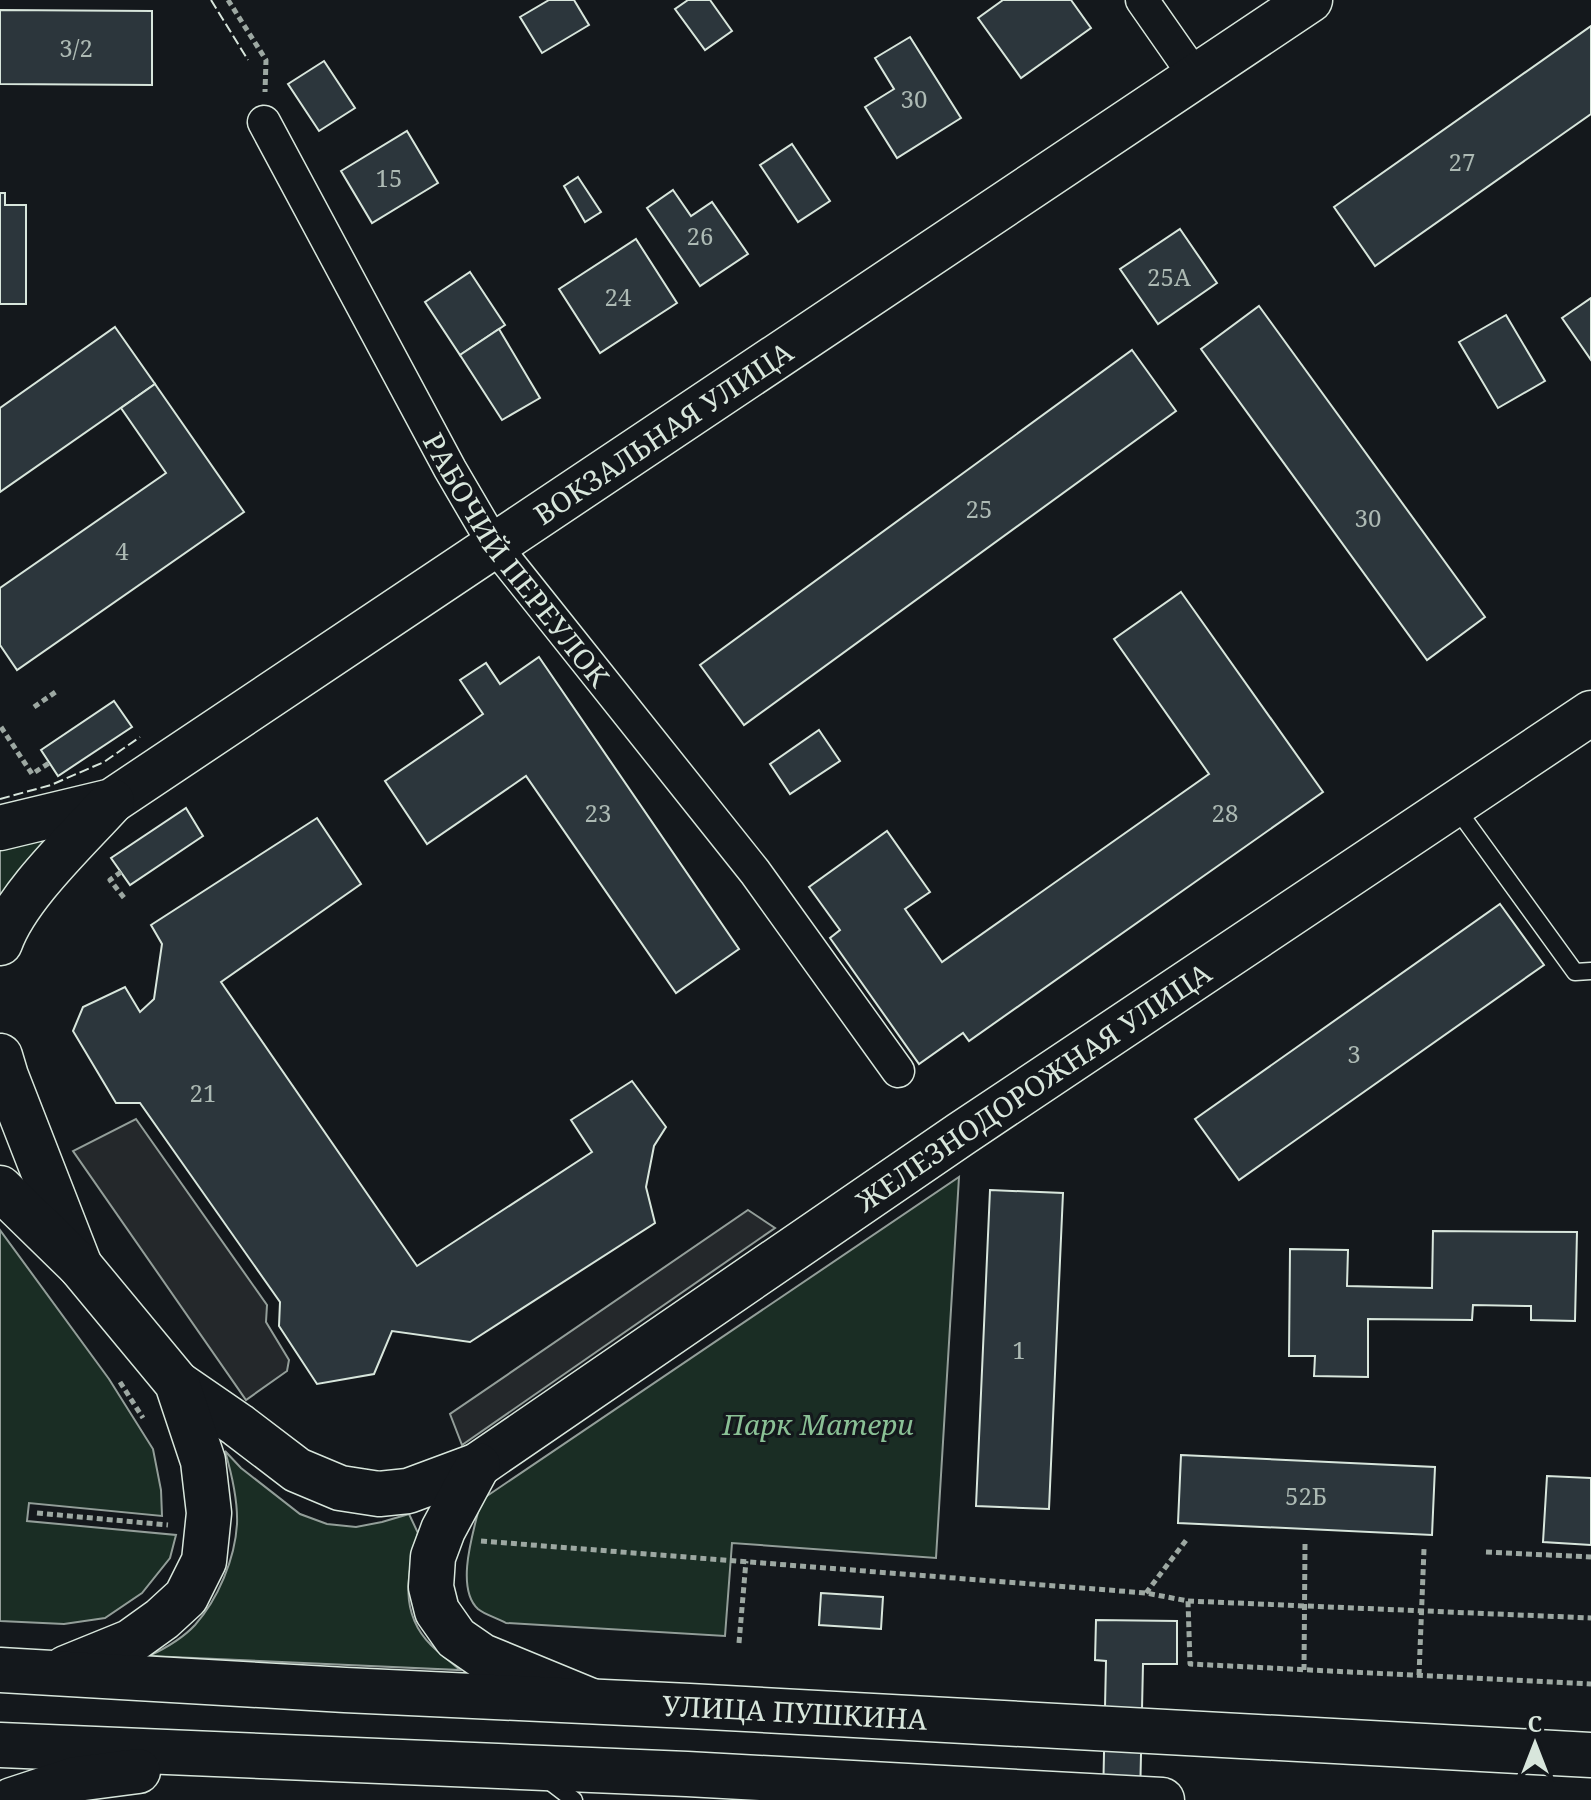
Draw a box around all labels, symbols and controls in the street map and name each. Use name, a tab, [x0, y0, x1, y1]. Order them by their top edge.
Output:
house number: 3/2	[59, 31, 93, 64]
house number: 30	[901, 82, 927, 115]
house number: 27	[1449, 145, 1475, 178]
house number: 15	[376, 161, 402, 194]
house number: 26	[687, 219, 713, 252]
house number: 25А	[1147, 260, 1191, 293]
house number: 24	[605, 280, 632, 313]
street label: ВОКЗАЛЬНАЯ УЛИЦА	[526, 332, 800, 533]
street label: РАБОЧИЙ ПЕРЕУЛОК	[415, 426, 619, 694]
house number: 25	[966, 492, 992, 525]
house number: 30	[1355, 501, 1381, 534]
house number: 4	[115, 534, 129, 567]
house number: 23	[585, 796, 611, 829]
house number: 28	[1212, 796, 1238, 829]
street label: ЖЕЛЕЗНОДОРОЖНАЯ УЛИЦА	[847, 953, 1218, 1220]
house number: 3	[1347, 1037, 1361, 1070]
house number: 21	[190, 1076, 216, 1109]
house number: 1	[1012, 1333, 1026, 1366]
park label: Парк Матери	[721, 1405, 914, 1443]
house number: 52Б	[1285, 1479, 1327, 1512]
street label: УЛИЦА ПУШКИНА	[662, 1686, 929, 1738]
north arrow	[1495, 1704, 1575, 1784]
text: С	[1528, 1708, 1542, 1738]

